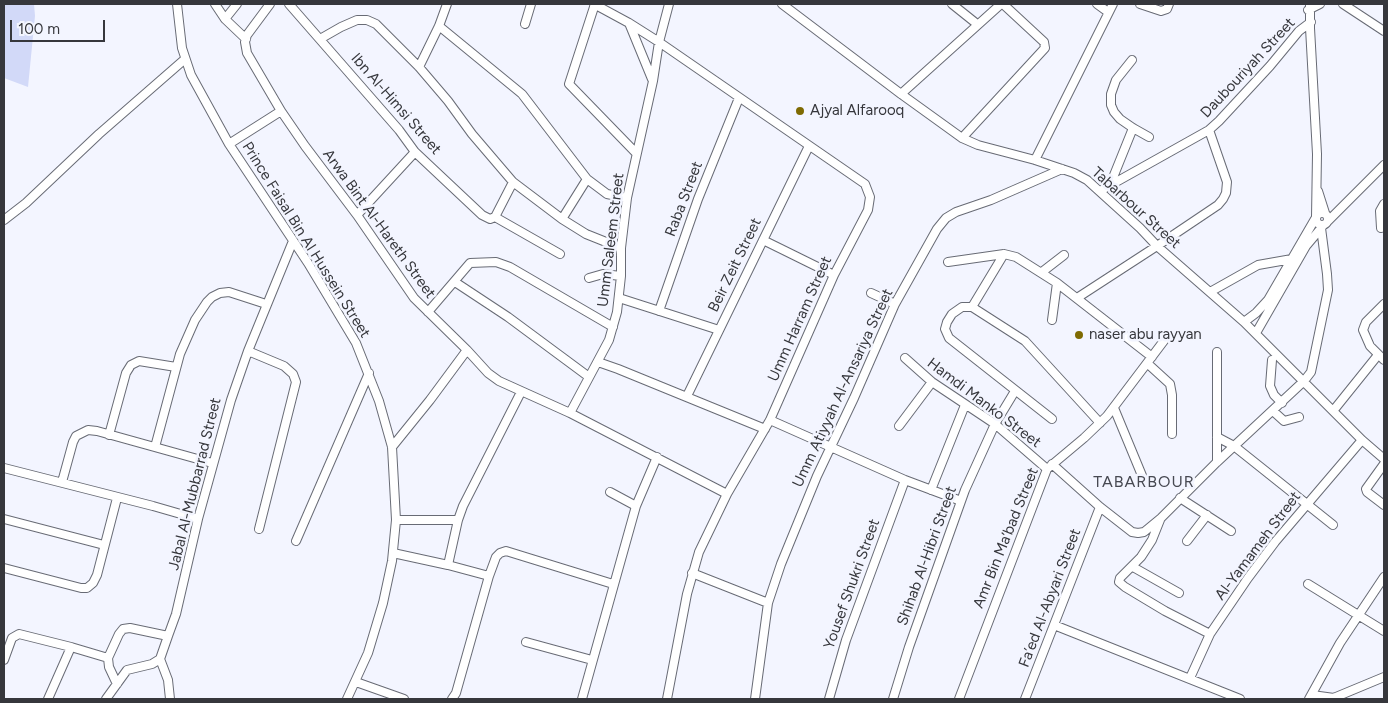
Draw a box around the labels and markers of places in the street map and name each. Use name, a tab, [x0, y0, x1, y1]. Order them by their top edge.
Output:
place label: Ajyal Alfarooq	[810, 102, 904, 120]
marker: Ajyal Alfarooq	[794, 105, 806, 117]
place label: naser abu rayyan	[1089, 326, 1202, 344]
marker: naser abu rayyan	[1073, 329, 1085, 341]

